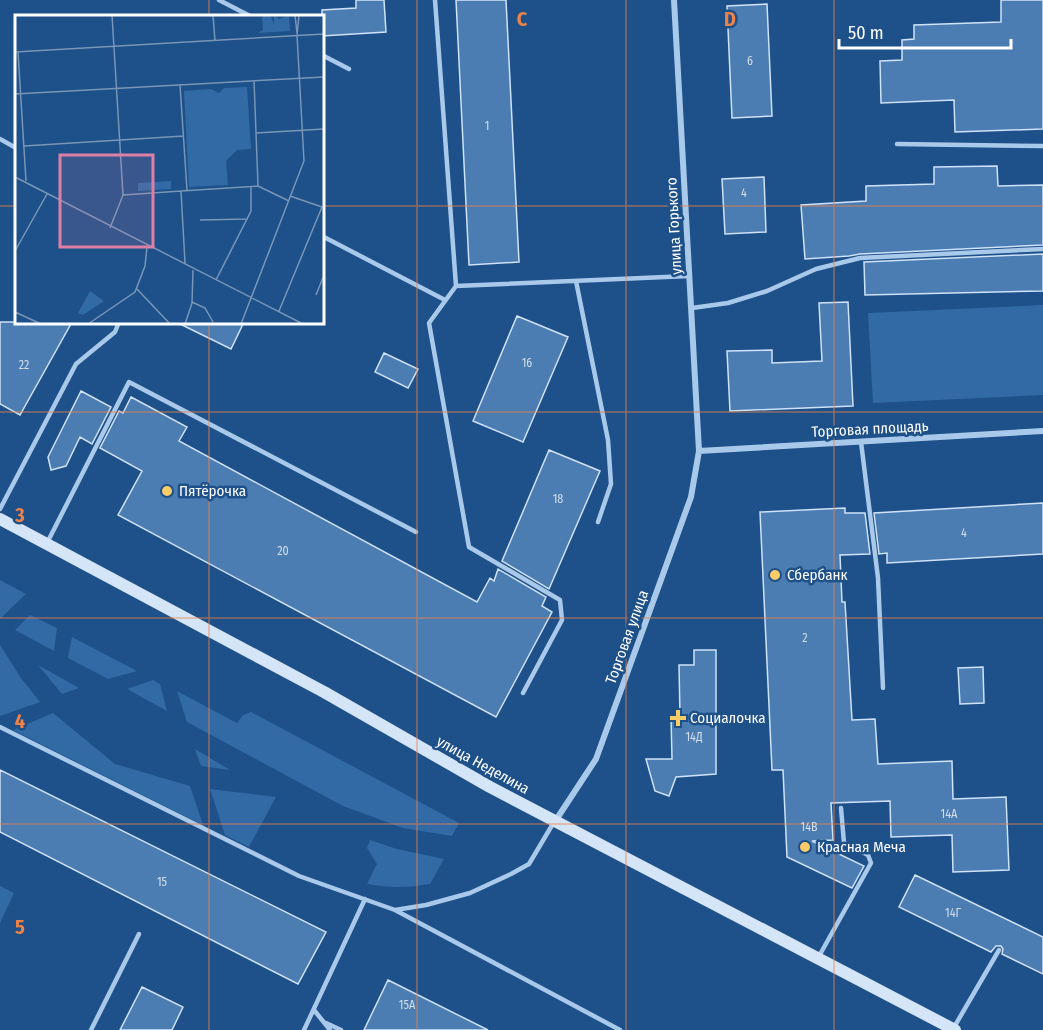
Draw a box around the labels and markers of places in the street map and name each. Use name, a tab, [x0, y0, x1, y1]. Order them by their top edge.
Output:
place label: Пятёрочка	[179, 482, 246, 500]
marker: Пятёрочка	[160, 484, 174, 498]
place label: Сбербанк	[787, 566, 848, 584]
marker: Сбербанк	[768, 568, 782, 582]
place label: Социалочка	[690, 709, 766, 727]
marker: Социалочка	[671, 711, 685, 725]
place label: Красная Меча	[817, 838, 906, 856]
marker: Красная Меча	[798, 840, 812, 854]

